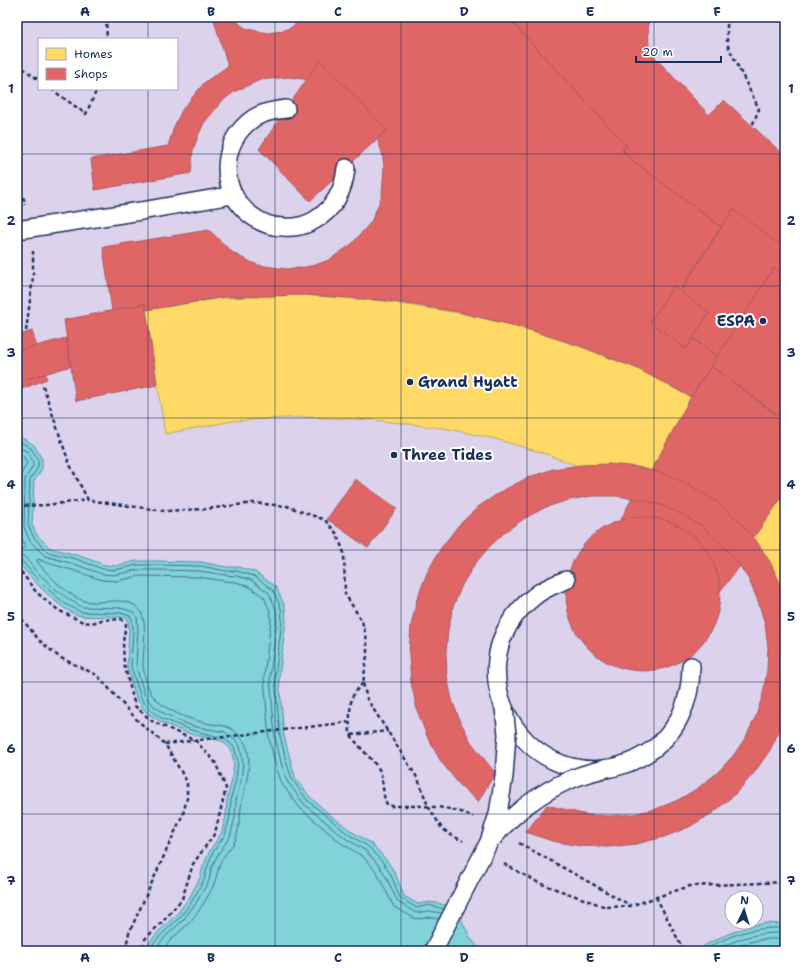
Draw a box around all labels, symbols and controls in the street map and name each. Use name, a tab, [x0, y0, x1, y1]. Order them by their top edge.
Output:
text: A	[80, 3, 90, 20]
text: B	[207, 3, 215, 20]
text: C	[334, 3, 342, 20]
text: D	[459, 3, 469, 20]
text: E	[586, 3, 595, 20]
text: F	[713, 3, 721, 20]
legend	[38, 38, 178, 90]
scale bar	[636, 38, 721, 64]
text: 20 m	[642, 44, 673, 60]
text: Homes	[74, 46, 113, 62]
text: Shops	[74, 66, 108, 82]
text: 1	[8, 80, 14, 97]
text: 1	[788, 80, 794, 97]
text: 2	[6, 212, 16, 229]
text: 2	[786, 212, 796, 229]
place label: ESPA	[716, 311, 755, 331]
marker: ESPA	[758, 316, 768, 326]
text: 3	[6, 344, 16, 361]
text: 3	[786, 344, 796, 361]
place label: Grand Hyatt	[418, 372, 518, 392]
marker: Grand Hyatt	[405, 377, 415, 387]
place label: Three Tides	[402, 445, 492, 465]
marker: Three Tides	[389, 450, 399, 460]
text: 4	[6, 476, 16, 493]
text: 4	[786, 476, 796, 493]
text: 5	[7, 608, 15, 625]
text: 5	[787, 608, 795, 625]
text: 6	[6, 740, 16, 757]
text: 6	[786, 740, 796, 757]
text: 7	[6, 872, 16, 889]
text: 7	[786, 872, 796, 889]
north arrow	[724, 890, 764, 930]
text: N	[740, 893, 750, 908]
text: A	[80, 949, 90, 966]
text: B	[207, 949, 215, 966]
text: C	[334, 949, 342, 966]
text: D	[459, 949, 469, 966]
text: E	[586, 949, 595, 966]
text: F	[713, 949, 721, 966]

